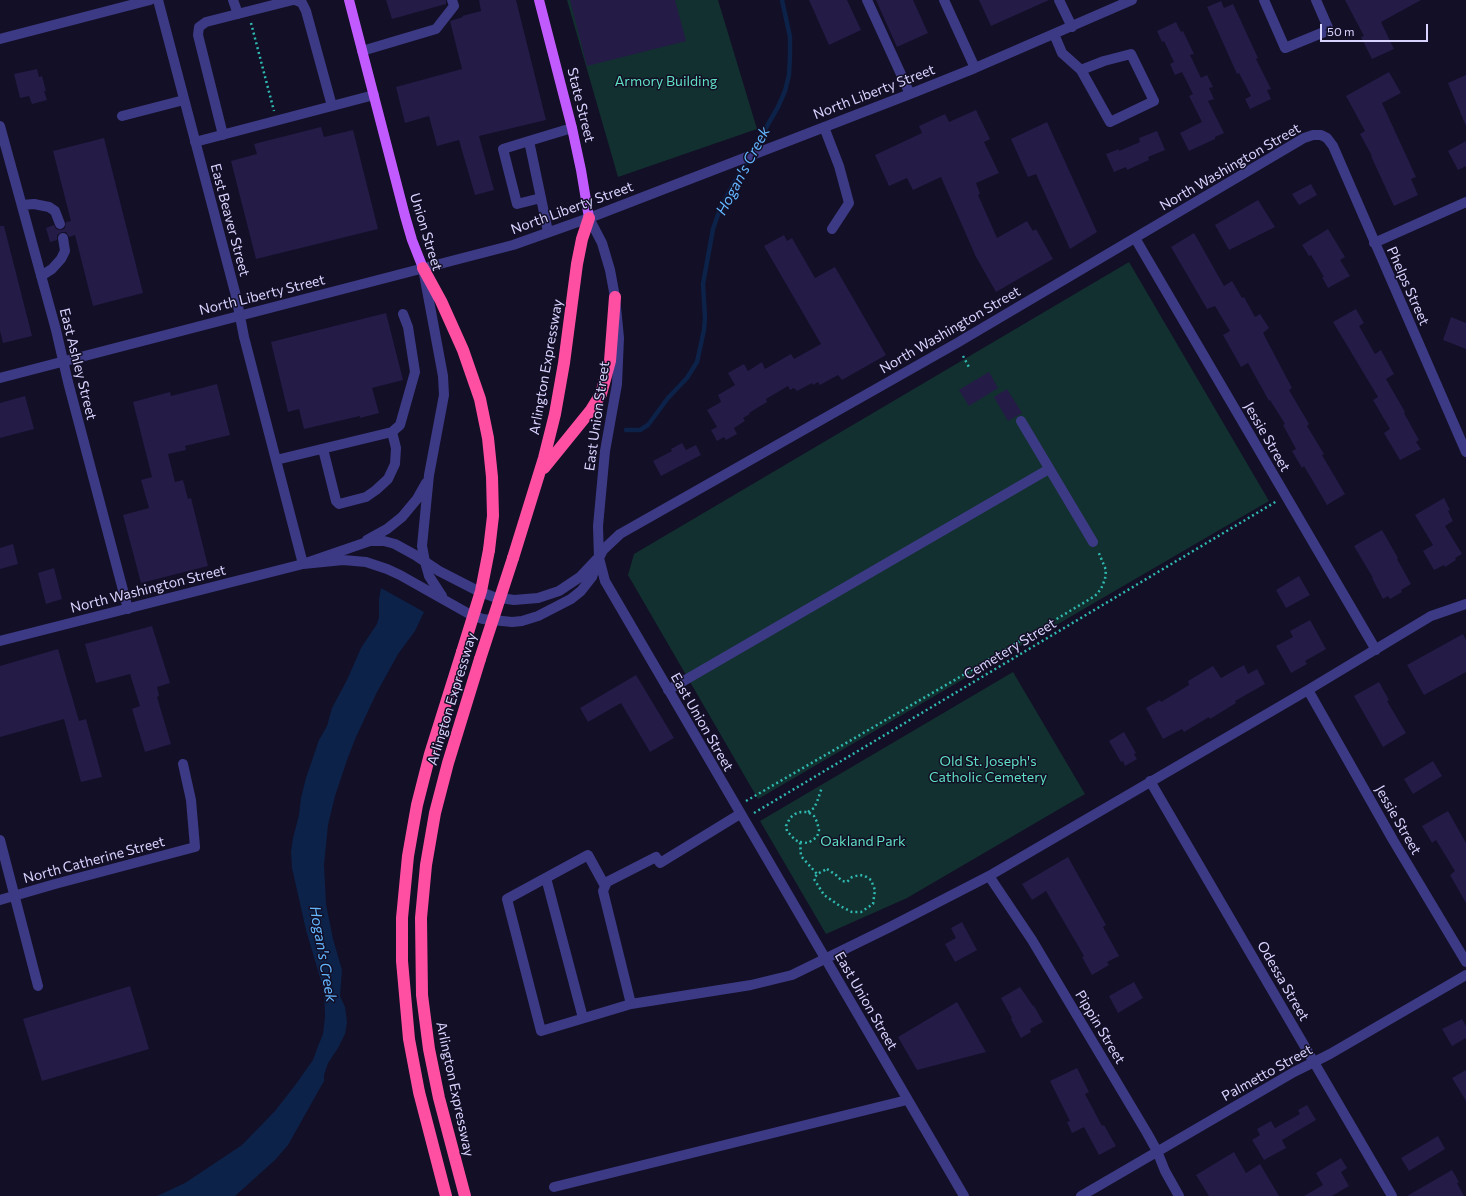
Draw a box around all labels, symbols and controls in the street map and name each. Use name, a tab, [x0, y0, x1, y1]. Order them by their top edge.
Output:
scale bar	[1322, 16, 1430, 42]
text: 50 m	[1327, 24, 1355, 38]
street label: North Liberty Street	[811, 61, 937, 123]
street label: State Street	[564, 66, 598, 144]
park label: Armory Building	[615, 73, 717, 89]
street label: North Washington Street	[1157, 120, 1303, 214]
water label: Hogan's Creek	[712, 124, 774, 218]
street label: East Beaver Street	[207, 162, 253, 278]
street label: North Liberty Street	[508, 178, 636, 238]
street label: Union Street	[406, 191, 446, 273]
street label: Phelps Street	[1383, 244, 1433, 328]
street label: North Liberty Street	[197, 271, 327, 319]
street label: North Washington Street	[877, 283, 1023, 377]
street label: Arlington Expressway	[526, 298, 566, 436]
street label: East Ashley Street	[56, 306, 100, 422]
street label: East Union Street	[581, 360, 613, 472]
street label: Jessie Street	[1240, 399, 1294, 475]
street label: North Washington Street	[68, 562, 228, 616]
street label: Cemetery Street	[961, 615, 1059, 683]
street label: Arlington Expressway	[424, 631, 480, 767]
street label: East Union Street	[667, 670, 737, 774]
park label: Old St. Joseph's Catholic Cemetery	[929, 753, 1047, 786]
street label: Jessie Street	[1371, 782, 1425, 858]
street label: North Catherine Street	[21, 833, 167, 887]
park label: Oakland Park	[820, 833, 906, 849]
water label: Hogan's Creek	[306, 905, 340, 1003]
street label: Odessa Street	[1253, 938, 1313, 1024]
street label: East Union Street	[831, 949, 901, 1053]
street label: Pippin Street	[1071, 987, 1129, 1067]
street label: Arlington Expressway	[432, 1020, 478, 1158]
street label: Palmetto Street	[1219, 1041, 1315, 1105]

